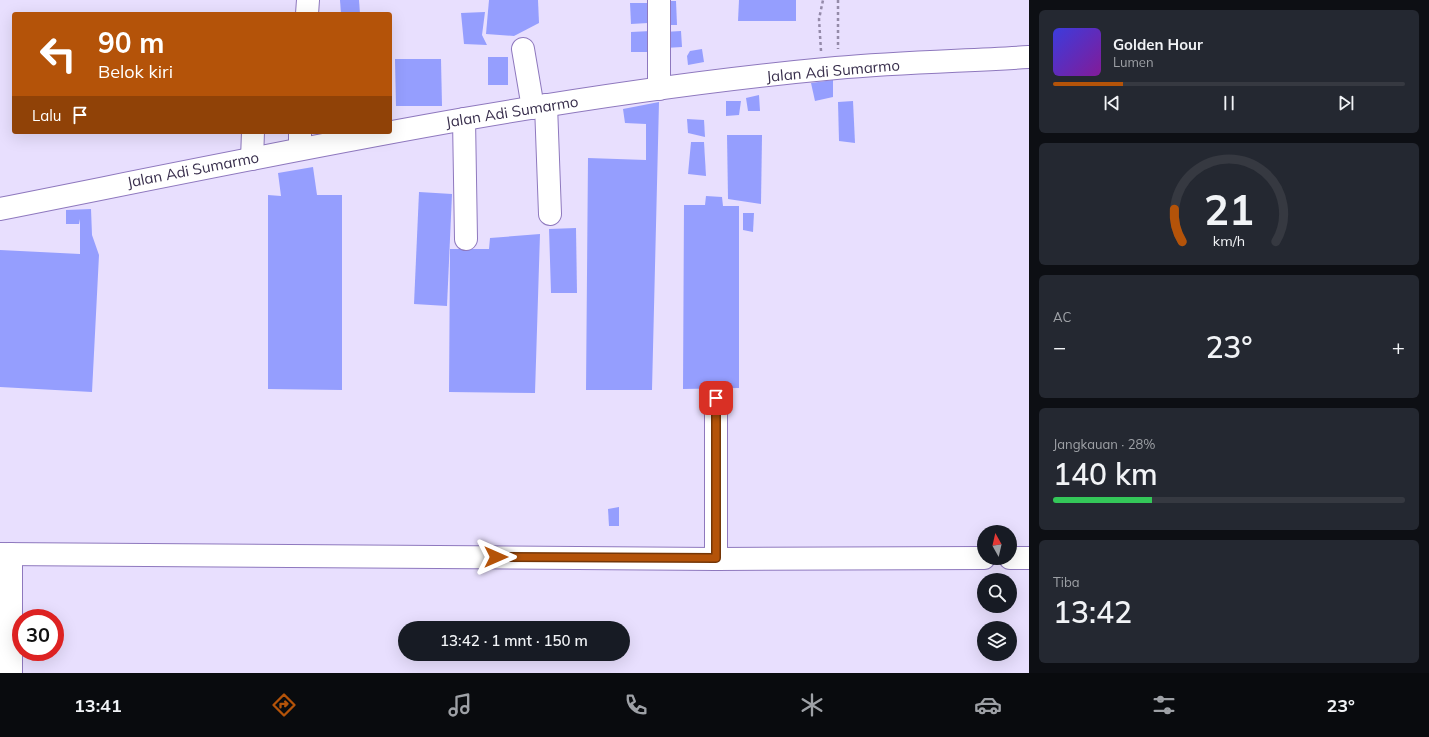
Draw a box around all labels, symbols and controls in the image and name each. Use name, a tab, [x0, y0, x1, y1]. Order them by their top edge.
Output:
text: 90 m	[98, 25, 164, 60]
icon: left	[32, 28, 84, 80]
text: Golden Hour	[1113, 35, 1203, 54]
text: Lumen	[1113, 54, 1154, 70]
street label: Jalan Adi Sumarmo	[765, 55, 901, 86]
text: Belok kiri	[98, 60, 173, 83]
street label: Jalan Adi Sumarmo	[444, 92, 580, 131]
icon: previous	[1101, 92, 1123, 114]
icon: pause	[1218, 92, 1240, 114]
icon: next	[1335, 92, 1357, 114]
icon: arrive	[69, 104, 91, 126]
text: Lalu	[32, 106, 61, 125]
street label: Jalan Adi Sumarmo	[125, 147, 260, 192]
text: 21	[1204, 183, 1254, 235]
text: km/h	[1213, 231, 1245, 249]
text: AC	[1053, 309, 1071, 325]
text: 23°	[1205, 328, 1253, 366]
text: −	[1053, 333, 1066, 361]
text: +	[1392, 333, 1405, 361]
pin	[699, 381, 733, 415]
icon: arrive	[705, 387, 727, 409]
text: Jangkauan · 28%	[1053, 436, 1155, 452]
text: 140 km	[1053, 455, 1158, 493]
north arrow	[977, 525, 1017, 565]
map controls	[977, 525, 1017, 661]
position arrow	[475, 536, 517, 578]
button: search	[977, 573, 1017, 613]
text: Tiba	[1053, 574, 1080, 590]
text: 13:42	[1053, 593, 1132, 631]
speed limit sign: 30	[12, 609, 64, 661]
button: layers	[977, 621, 1017, 661]
text: 13:42 · 1 mnt · 150 m	[440, 631, 588, 650]
icon: directions	[270, 691, 298, 719]
icon: music	[446, 691, 474, 719]
icon: phone	[622, 691, 650, 719]
icon: climate	[798, 691, 826, 719]
icon: car	[974, 691, 1002, 719]
icon: filters	[1150, 691, 1178, 719]
text: 13:41	[74, 694, 122, 717]
text: 23°	[1326, 694, 1355, 717]

